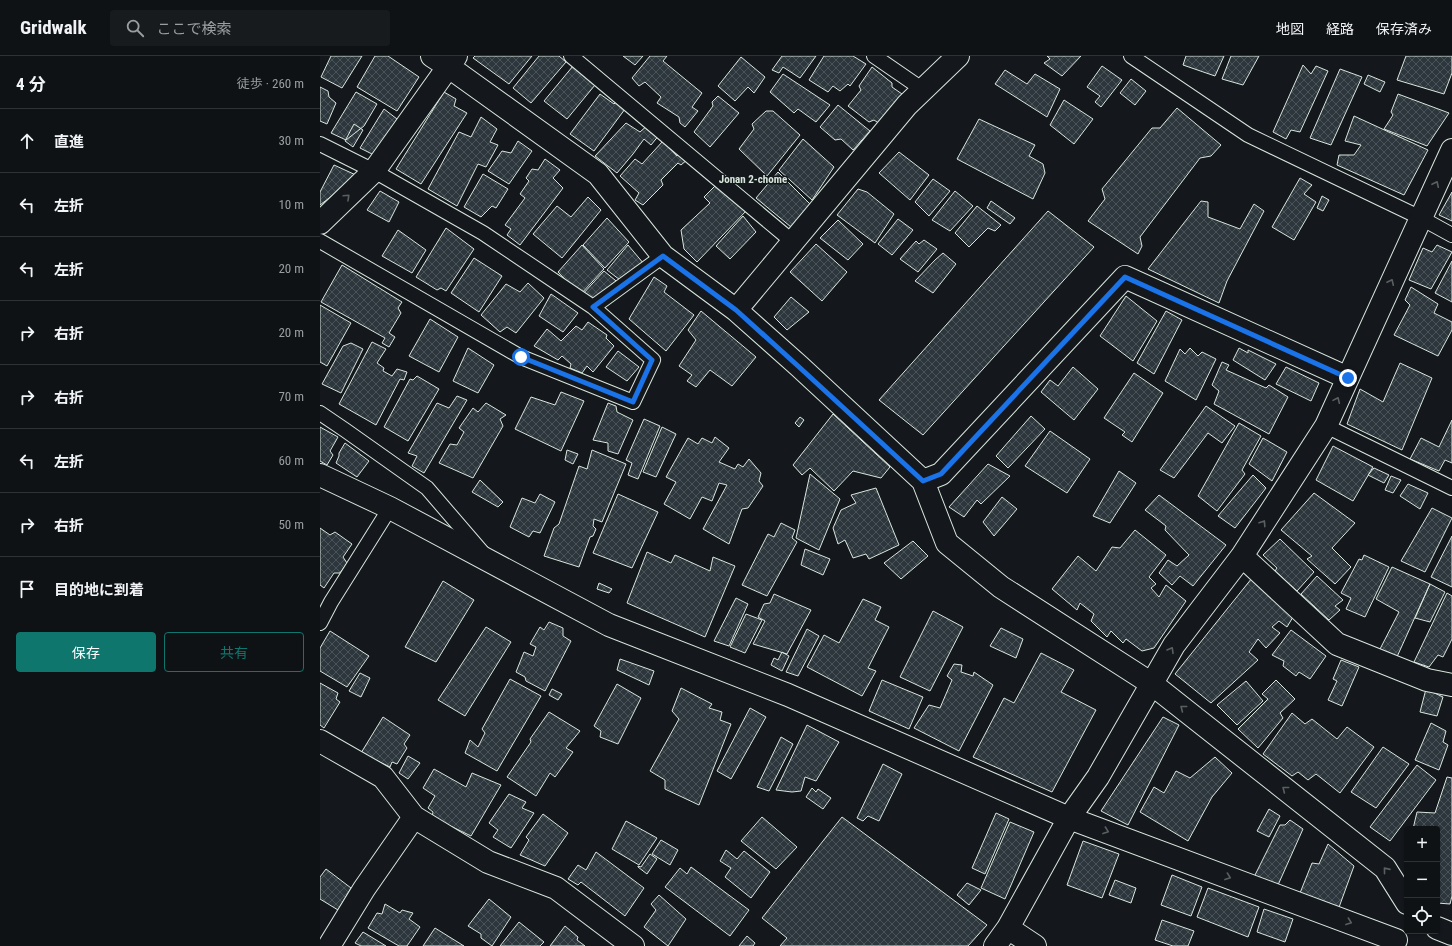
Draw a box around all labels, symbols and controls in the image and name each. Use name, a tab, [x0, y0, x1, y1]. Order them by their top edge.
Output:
search box	[110, 10, 390, 46]
text: Gridwalk	[20, 16, 86, 39]
icon: search	[124, 17, 146, 39]
text: ここで検索	[156, 20, 232, 38]
text: 地図	[1276, 21, 1304, 37]
text: 経路	[1326, 21, 1354, 37]
text: 保存済み	[1376, 21, 1432, 37]
text: 4 分	[16, 74, 46, 94]
text: 徒歩 · 260 m	[237, 76, 304, 91]
icon: ahead	[16, 130, 38, 152]
text: 直進	[54, 133, 84, 151]
text: 30 m	[278, 133, 304, 148]
district label: Jonan 2-chome	[719, 173, 787, 186]
one-way arrow	[1431, 181, 1439, 188]
icon: left	[16, 194, 38, 216]
one-way arrow	[342, 194, 350, 202]
text: 左折	[54, 197, 84, 215]
text: 10 m	[278, 197, 304, 212]
icon: left	[16, 258, 38, 280]
text: 左折	[54, 261, 84, 279]
text: 20 m	[278, 261, 304, 276]
one-way arrow	[1386, 279, 1394, 286]
icon: right	[16, 322, 38, 344]
text: 右折	[54, 325, 84, 343]
text: 20 m	[278, 325, 304, 340]
route start	[512, 348, 530, 366]
route end	[1339, 369, 1357, 387]
icon: right	[16, 386, 38, 408]
text: 右折	[54, 389, 84, 407]
text: 70 m	[278, 389, 304, 404]
one-way arrow	[1333, 397, 1341, 404]
icon: left	[16, 450, 38, 472]
text: 左折	[54, 453, 84, 471]
text: 60 m	[278, 453, 304, 468]
icon: right	[16, 514, 38, 536]
text: 右折	[54, 517, 84, 535]
text: 50 m	[278, 517, 304, 532]
one-way arrow	[1258, 520, 1266, 527]
icon: arrive	[16, 578, 38, 600]
text: 目的地に到着	[54, 581, 144, 599]
button: 保存	[16, 632, 156, 672]
button: 共有	[164, 632, 304, 672]
one-way arrow	[1167, 647, 1174, 654]
one-way arrow	[1180, 706, 1187, 713]
one-way arrow	[1282, 786, 1289, 793]
map controls	[1404, 826, 1440, 934]
button: +	[1404, 826, 1440, 862]
one-way arrow	[1102, 827, 1109, 835]
button: −	[1404, 862, 1440, 898]
one-way arrow	[1383, 867, 1390, 875]
one-way arrow	[1224, 872, 1231, 880]
button: locate	[1404, 898, 1440, 934]
one-way arrow	[1346, 918, 1353, 926]

